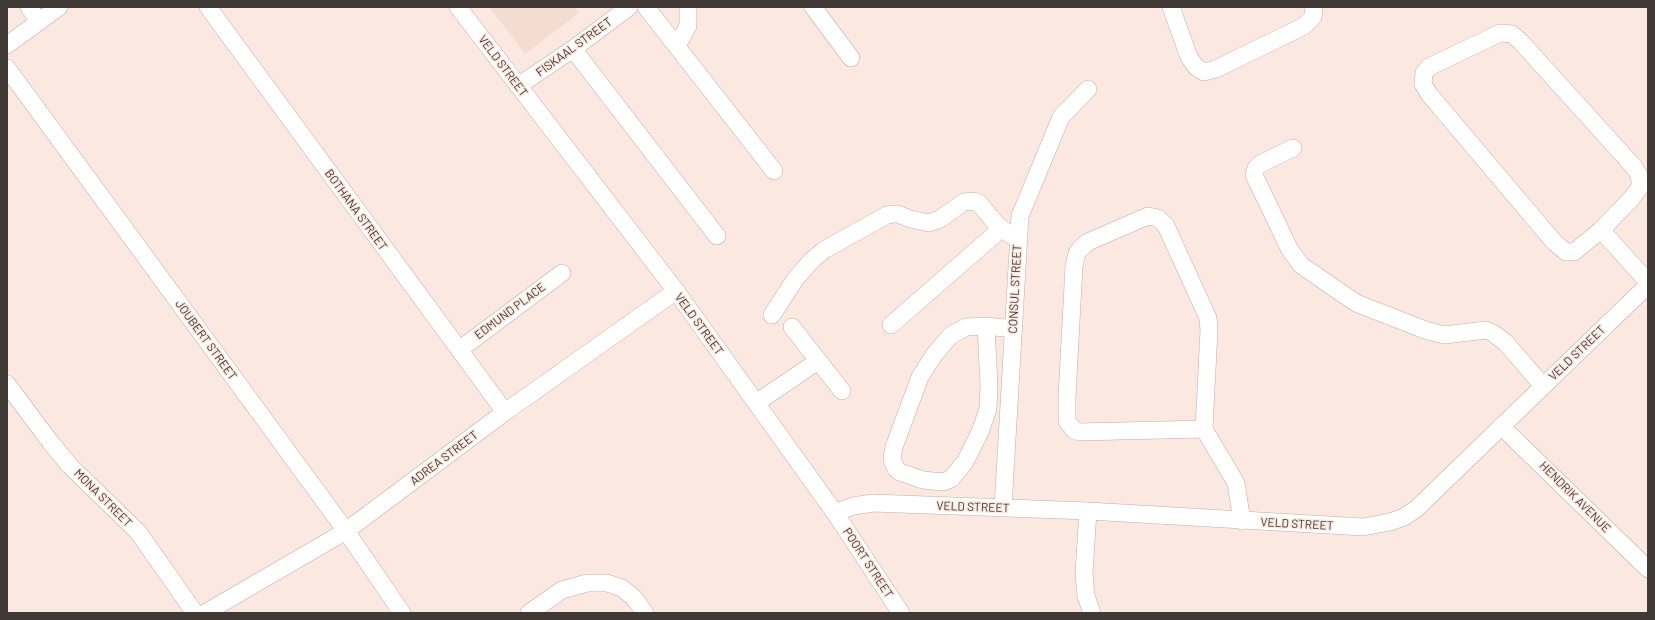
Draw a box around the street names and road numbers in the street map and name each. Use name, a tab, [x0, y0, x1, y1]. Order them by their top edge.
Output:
street label: FISKAAL STREET	[533, 15, 615, 79]
street label: VELD STREET	[475, 32, 531, 100]
street label: BOTHANA STREET	[322, 167, 390, 253]
street label: CONSUL STREET	[1005, 244, 1025, 334]
street label: EDMUND PLACE	[472, 280, 548, 342]
street label: VELD STREET	[672, 290, 726, 358]
street label: JOUBERT STREET	[172, 297, 240, 383]
street label: VELD STREET	[1546, 322, 1608, 384]
street label: ADREA STREET	[407, 428, 481, 488]
street label: HENDRIK AVENUE	[1536, 458, 1614, 536]
street label: MONA STREET	[71, 466, 135, 530]
street label: VELD STREET	[936, 499, 1010, 515]
street label: VELD STREET	[1260, 515, 1334, 533]
street label: POORT STREET	[840, 525, 896, 601]

